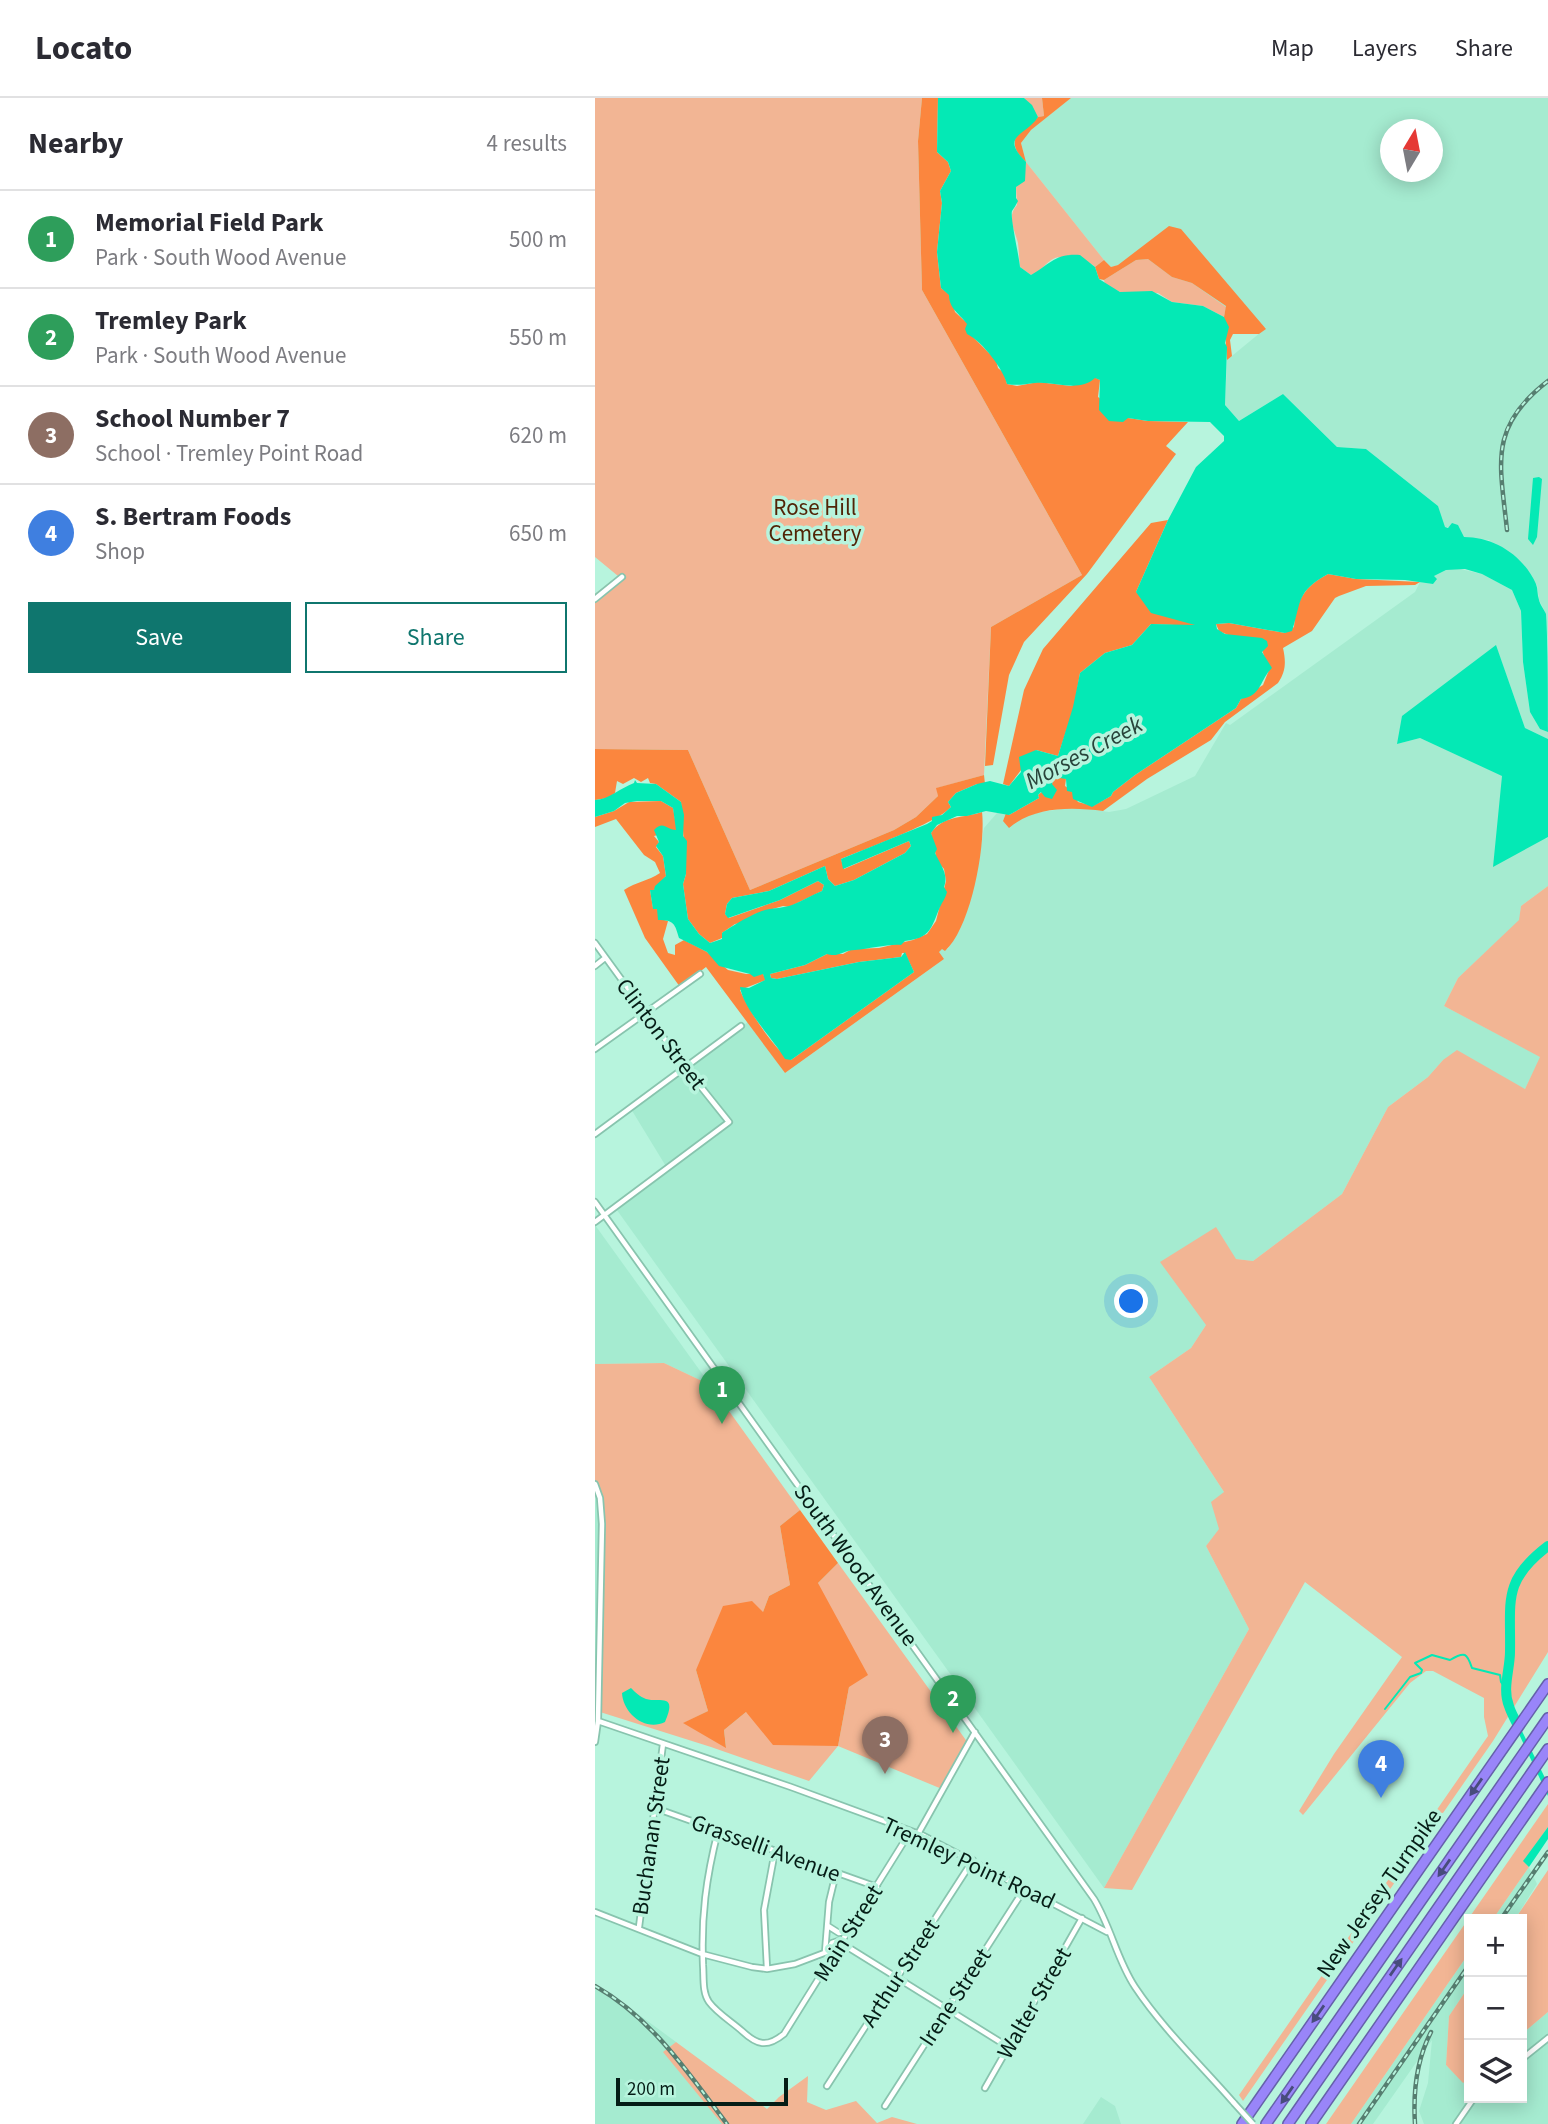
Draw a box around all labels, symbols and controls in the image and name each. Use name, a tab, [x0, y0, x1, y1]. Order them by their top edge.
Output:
text: Locato	[35, 25, 132, 72]
text: Map	[1271, 31, 1314, 66]
text: Layers	[1352, 31, 1417, 66]
text: Share	[1455, 31, 1513, 66]
north arrow	[1380, 119, 1443, 182]
text: Nearby	[28, 122, 123, 165]
text: 4 results	[487, 127, 567, 160]
text: Memorial Field Park	[95, 204, 324, 241]
text: 1	[45, 223, 57, 256]
text: 500 m	[509, 223, 567, 256]
text: Park · South Wood Avenue	[95, 241, 346, 274]
text: Tremley Park	[95, 302, 247, 339]
text: 2	[45, 321, 57, 354]
text: 550 m	[509, 321, 567, 354]
text: Park · South Wood Avenue	[95, 339, 346, 372]
text: School Number 7	[95, 400, 290, 437]
text: 3	[45, 419, 57, 452]
text: 620 m	[509, 419, 567, 452]
text: School · Tremley Point Road	[95, 437, 363, 470]
park label: Rose Hill Cemetery	[769, 491, 862, 550]
text: S. Bertram Foods	[95, 498, 291, 535]
text: 4	[45, 517, 57, 550]
text: 650 m	[509, 517, 567, 550]
text: Shop	[95, 535, 145, 568]
button: Save	[28, 602, 291, 673]
button: Share	[305, 602, 567, 673]
water label: Morses Creek	[1019, 707, 1149, 799]
street label: Clinton Street	[608, 971, 714, 1097]
your location	[1114, 1284, 1148, 1318]
pin: 1	[699, 1366, 745, 1424]
street label: South Wood Avenue	[786, 1477, 926, 1653]
pin: 2	[930, 1675, 976, 1733]
pin: 3	[862, 1716, 908, 1774]
pin: 4	[1358, 1740, 1404, 1798]
street label: Buchanan Street	[624, 1754, 678, 1917]
one-way arrow	[1469, 1778, 1483, 1796]
street label: New Jersey Turnpike	[1308, 1802, 1450, 1984]
street label: Grasselli Avenue	[687, 1806, 845, 1890]
street label: Tremley Point Road	[877, 1809, 1061, 1917]
one-way arrow	[1437, 1859, 1451, 1877]
street label: Main Street	[805, 1878, 891, 1988]
street label: Arthur Street	[853, 1912, 948, 2034]
map controls	[1464, 1914, 1527, 2103]
button: +	[1464, 1914, 1527, 1977]
street label: Irene Street	[911, 1941, 999, 2053]
street label: Walter Street	[989, 1941, 1079, 2065]
one-way arrow	[1389, 1958, 1403, 1976]
button: −	[1464, 1977, 1527, 2040]
one-way arrow	[1311, 2005, 1325, 2023]
button: layers	[1464, 2040, 1527, 2103]
scale bar	[616, 2075, 787, 2107]
text: 200 m	[627, 2076, 675, 2103]
one-way arrow	[1280, 2086, 1294, 2104]

